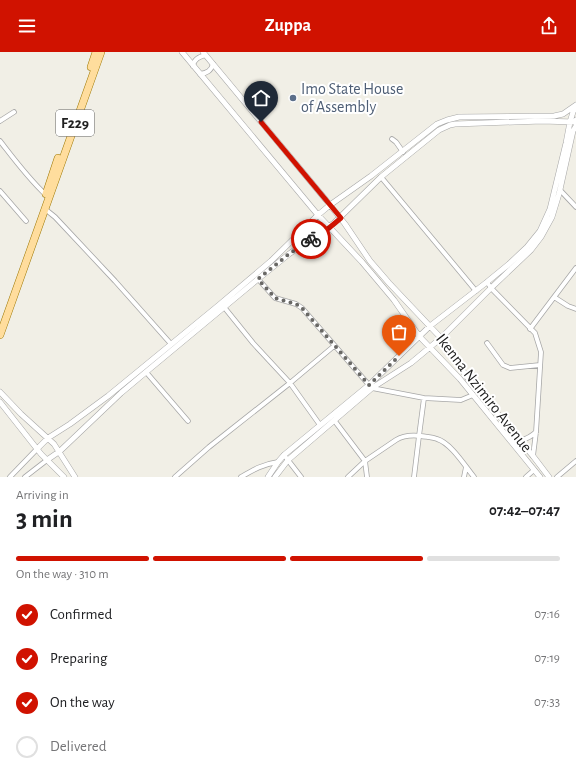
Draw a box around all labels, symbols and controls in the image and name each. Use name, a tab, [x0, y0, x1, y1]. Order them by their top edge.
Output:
icon: menu	[16, 15, 38, 37]
icon: share	[538, 15, 560, 37]
text: Zuppa	[265, 17, 311, 35]
pin	[244, 81, 278, 122]
place label: Imo State House of Assembly	[301, 81, 403, 116]
icon: home	[250, 87, 272, 109]
marker: Imo State House of Assembly	[288, 93, 298, 103]
road number: F229	[56, 110, 94, 136]
courier	[291, 219, 331, 259]
icon: bike	[300, 228, 322, 250]
pin	[382, 315, 416, 356]
icon: bag	[388, 321, 410, 343]
street label: Ikenna Nzimiro Avenue	[433, 331, 535, 455]
text: Arriving in	[16, 489, 69, 502]
text: 07:42–07:47	[489, 503, 560, 518]
text: 3 min	[16, 506, 73, 532]
text: On the way · 310 m	[16, 568, 109, 581]
icon: check	[16, 604, 38, 626]
text: Confirmed	[50, 607, 112, 622]
text: 07:16	[534, 608, 560, 621]
icon: check	[16, 648, 38, 670]
text: Preparing	[50, 651, 107, 666]
text: 07:19	[534, 652, 560, 665]
icon: check	[16, 692, 38, 714]
text: On the way	[50, 695, 115, 710]
text: 07:33	[534, 696, 560, 709]
text: Delivered	[50, 739, 107, 754]

